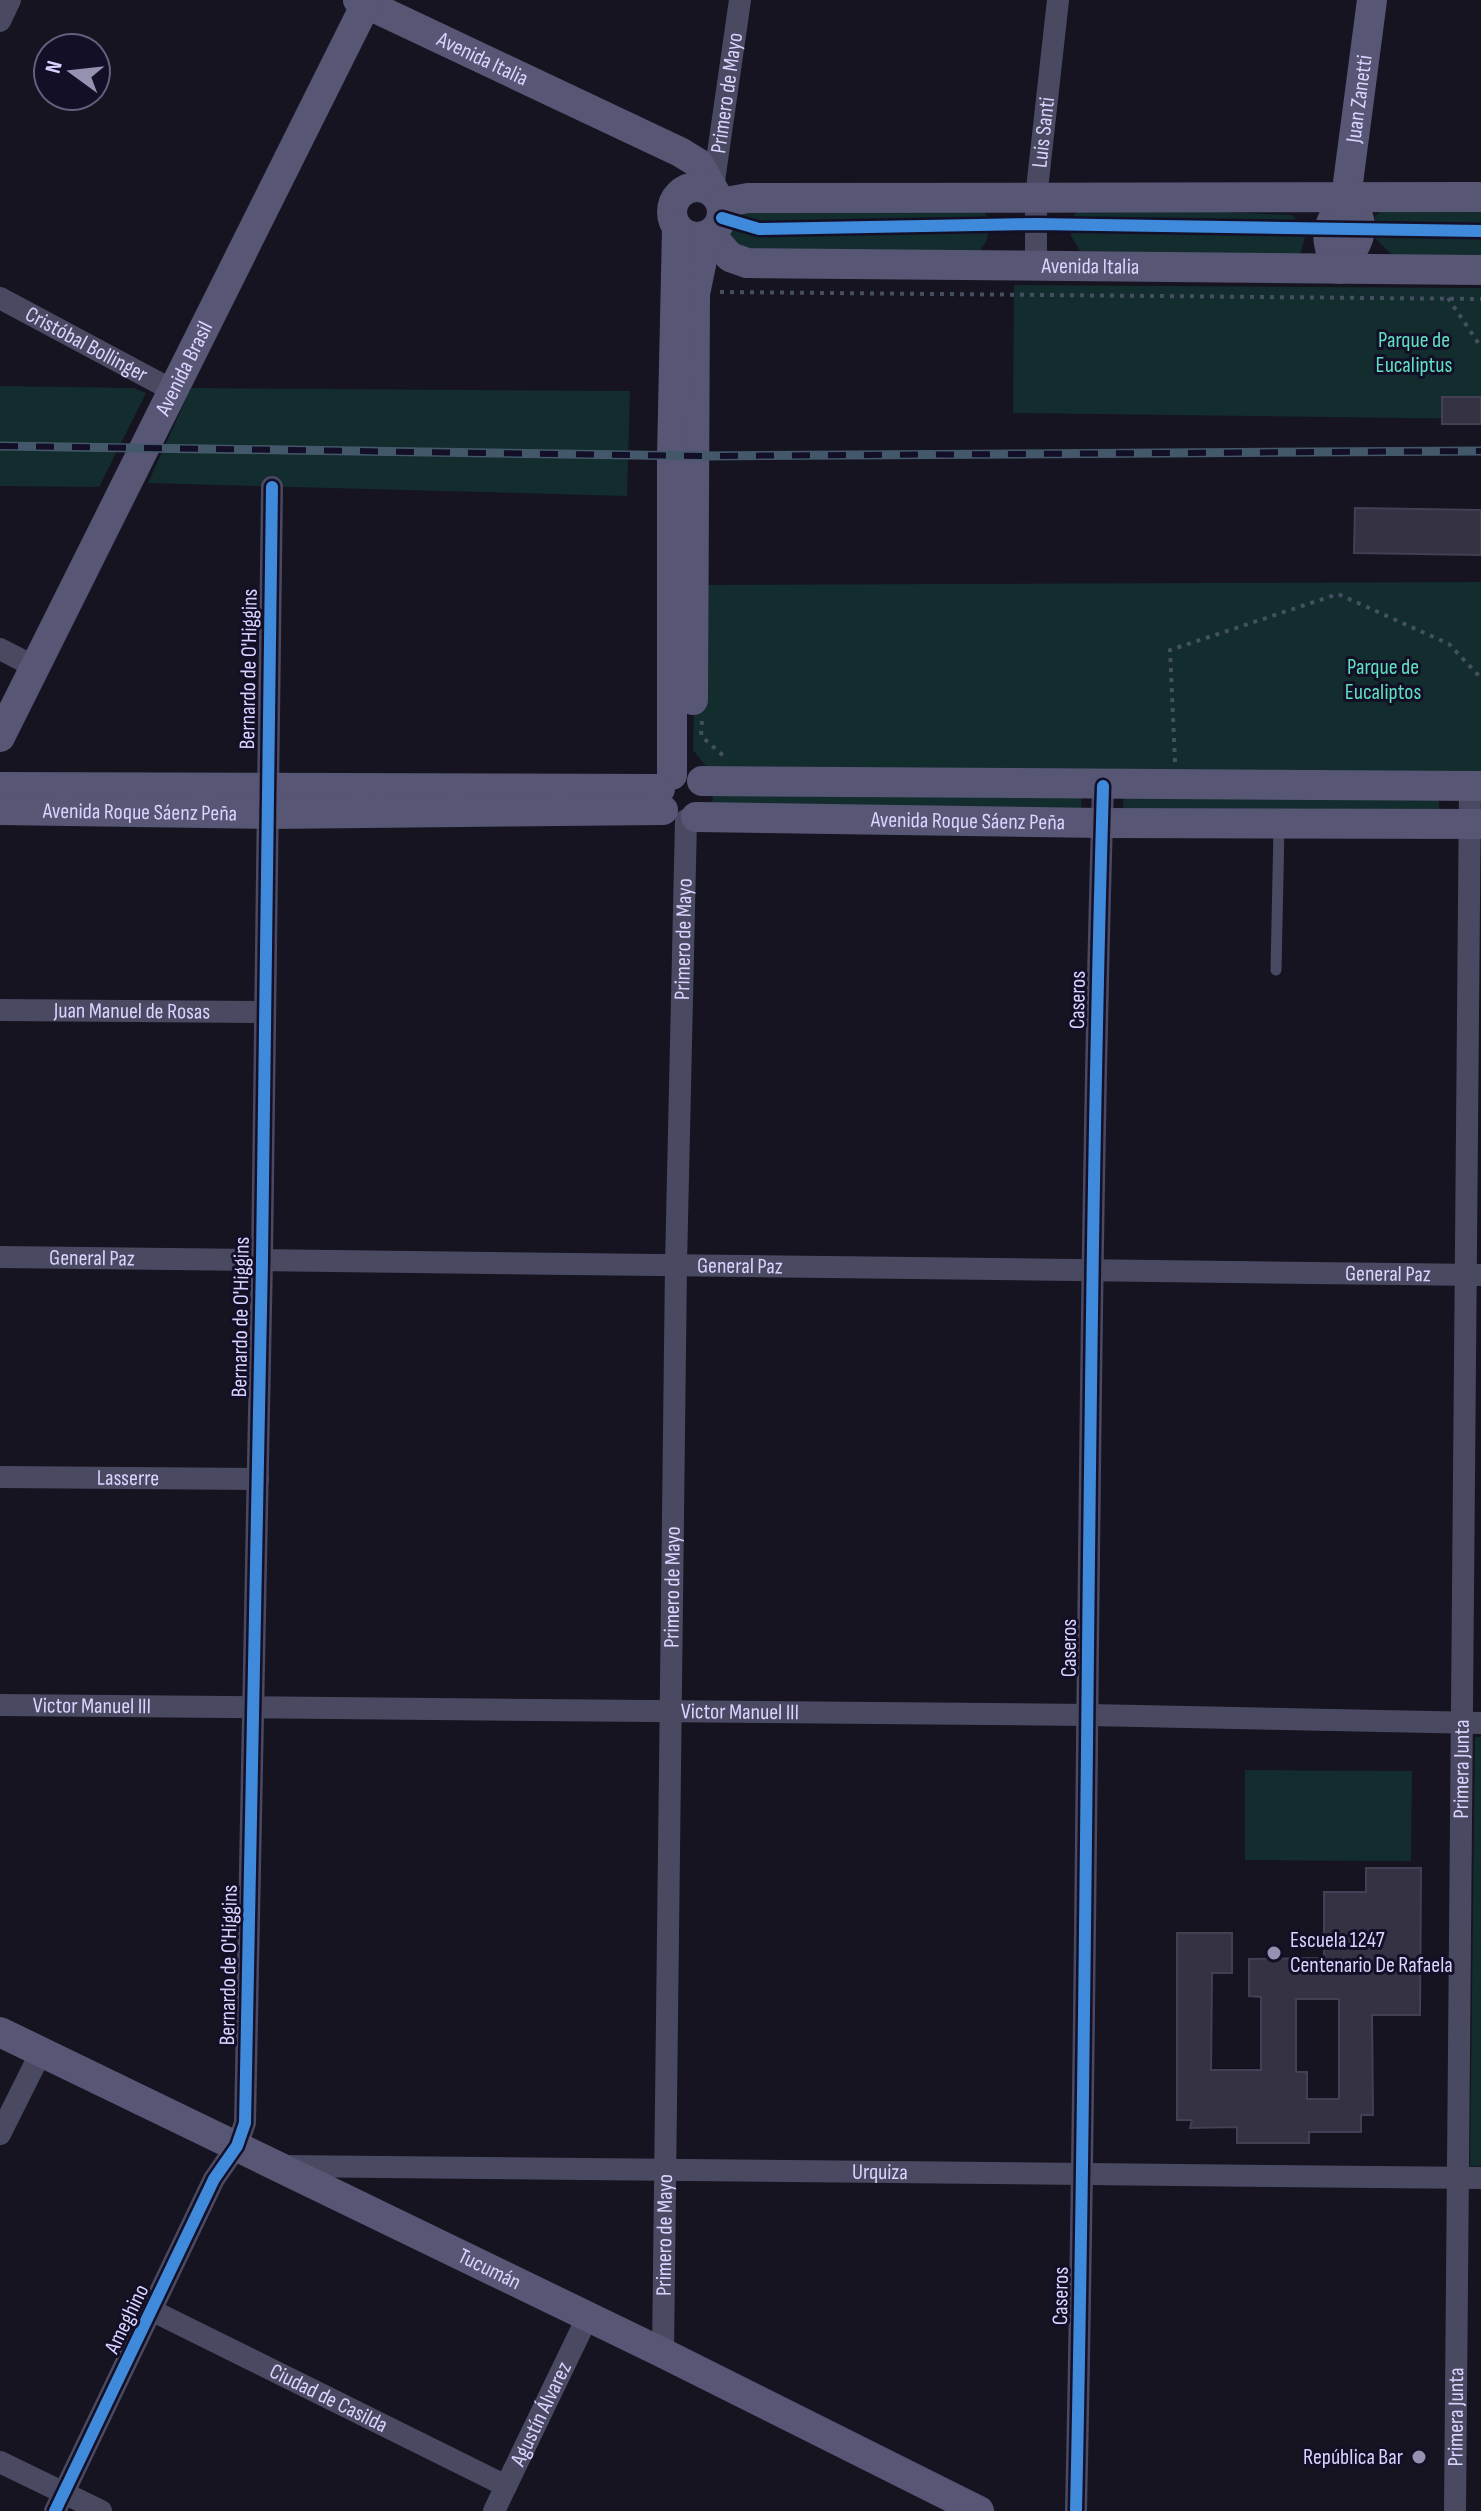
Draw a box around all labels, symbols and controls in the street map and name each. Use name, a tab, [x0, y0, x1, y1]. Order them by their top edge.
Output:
street label: Avenida Italia	[432, 25, 533, 92]
street label: Primero de Mayo	[705, 31, 749, 155]
north arrow	[32, 32, 112, 112]
street label: Juan Zanetti	[1340, 53, 1378, 145]
text: N	[40, 58, 69, 76]
street label: Luis Santi	[1026, 96, 1061, 169]
street label: Avenida Italia	[1040, 252, 1139, 280]
street label: Cristóbal Bollinger	[21, 301, 152, 388]
street label: Avenida Brasil	[149, 317, 219, 421]
park label: Parque de Eucaliptus	[1376, 327, 1452, 379]
street label: Bernardo de O'Higgins	[234, 588, 264, 750]
park label: Parque de Eucaliptos	[1345, 654, 1421, 706]
street label: Avenida Roque Sáenz Peña	[42, 797, 237, 827]
street label: Avenida Roque Sáenz Peña	[870, 806, 1065, 836]
street label: Primero de Mayo	[668, 878, 698, 1000]
street label: Caseros	[1064, 970, 1092, 1029]
street label: Juan Manuel de Rosas	[53, 997, 210, 1025]
street label: Bernardo de O'Higgins	[226, 1236, 256, 1398]
street label: General Paz	[49, 1244, 135, 1272]
street label: General Paz	[697, 1252, 783, 1280]
street label: General Paz	[1345, 1260, 1431, 1288]
street label: Lasserre	[97, 1464, 159, 1492]
street label: Primero de Mayo	[658, 1526, 686, 1648]
street label: Caseros	[1056, 1619, 1083, 1677]
street label: Victor Manuel III	[33, 1692, 151, 1720]
street label: Victor Manuel III	[681, 1698, 799, 1726]
street label: Primera Junta	[1448, 1719, 1475, 1819]
street label: Bernardo de O'Higgins	[214, 1884, 244, 2046]
place label: Escuela 1247 Centenario De Rafaela	[1290, 1927, 1453, 1979]
marker: Escuela 1247 Centenario De Rafaela	[1265, 1944, 1283, 1962]
street label: Urquiza	[852, 2158, 908, 2186]
street label: Primero de Mayo	[650, 2174, 679, 2296]
street label: Tucumán	[454, 2242, 525, 2296]
street label: Caseros	[1047, 2266, 1075, 2325]
street label: Ameghino	[98, 2280, 155, 2359]
street label: Ciudad de Casilda	[265, 2357, 392, 2439]
street label: Agustín Álvarez	[504, 2357, 578, 2471]
street label: Primera Junta	[1442, 2367, 1470, 2467]
place label: República Bar	[1303, 2444, 1403, 2471]
marker: República Bar	[1410, 2448, 1428, 2466]

